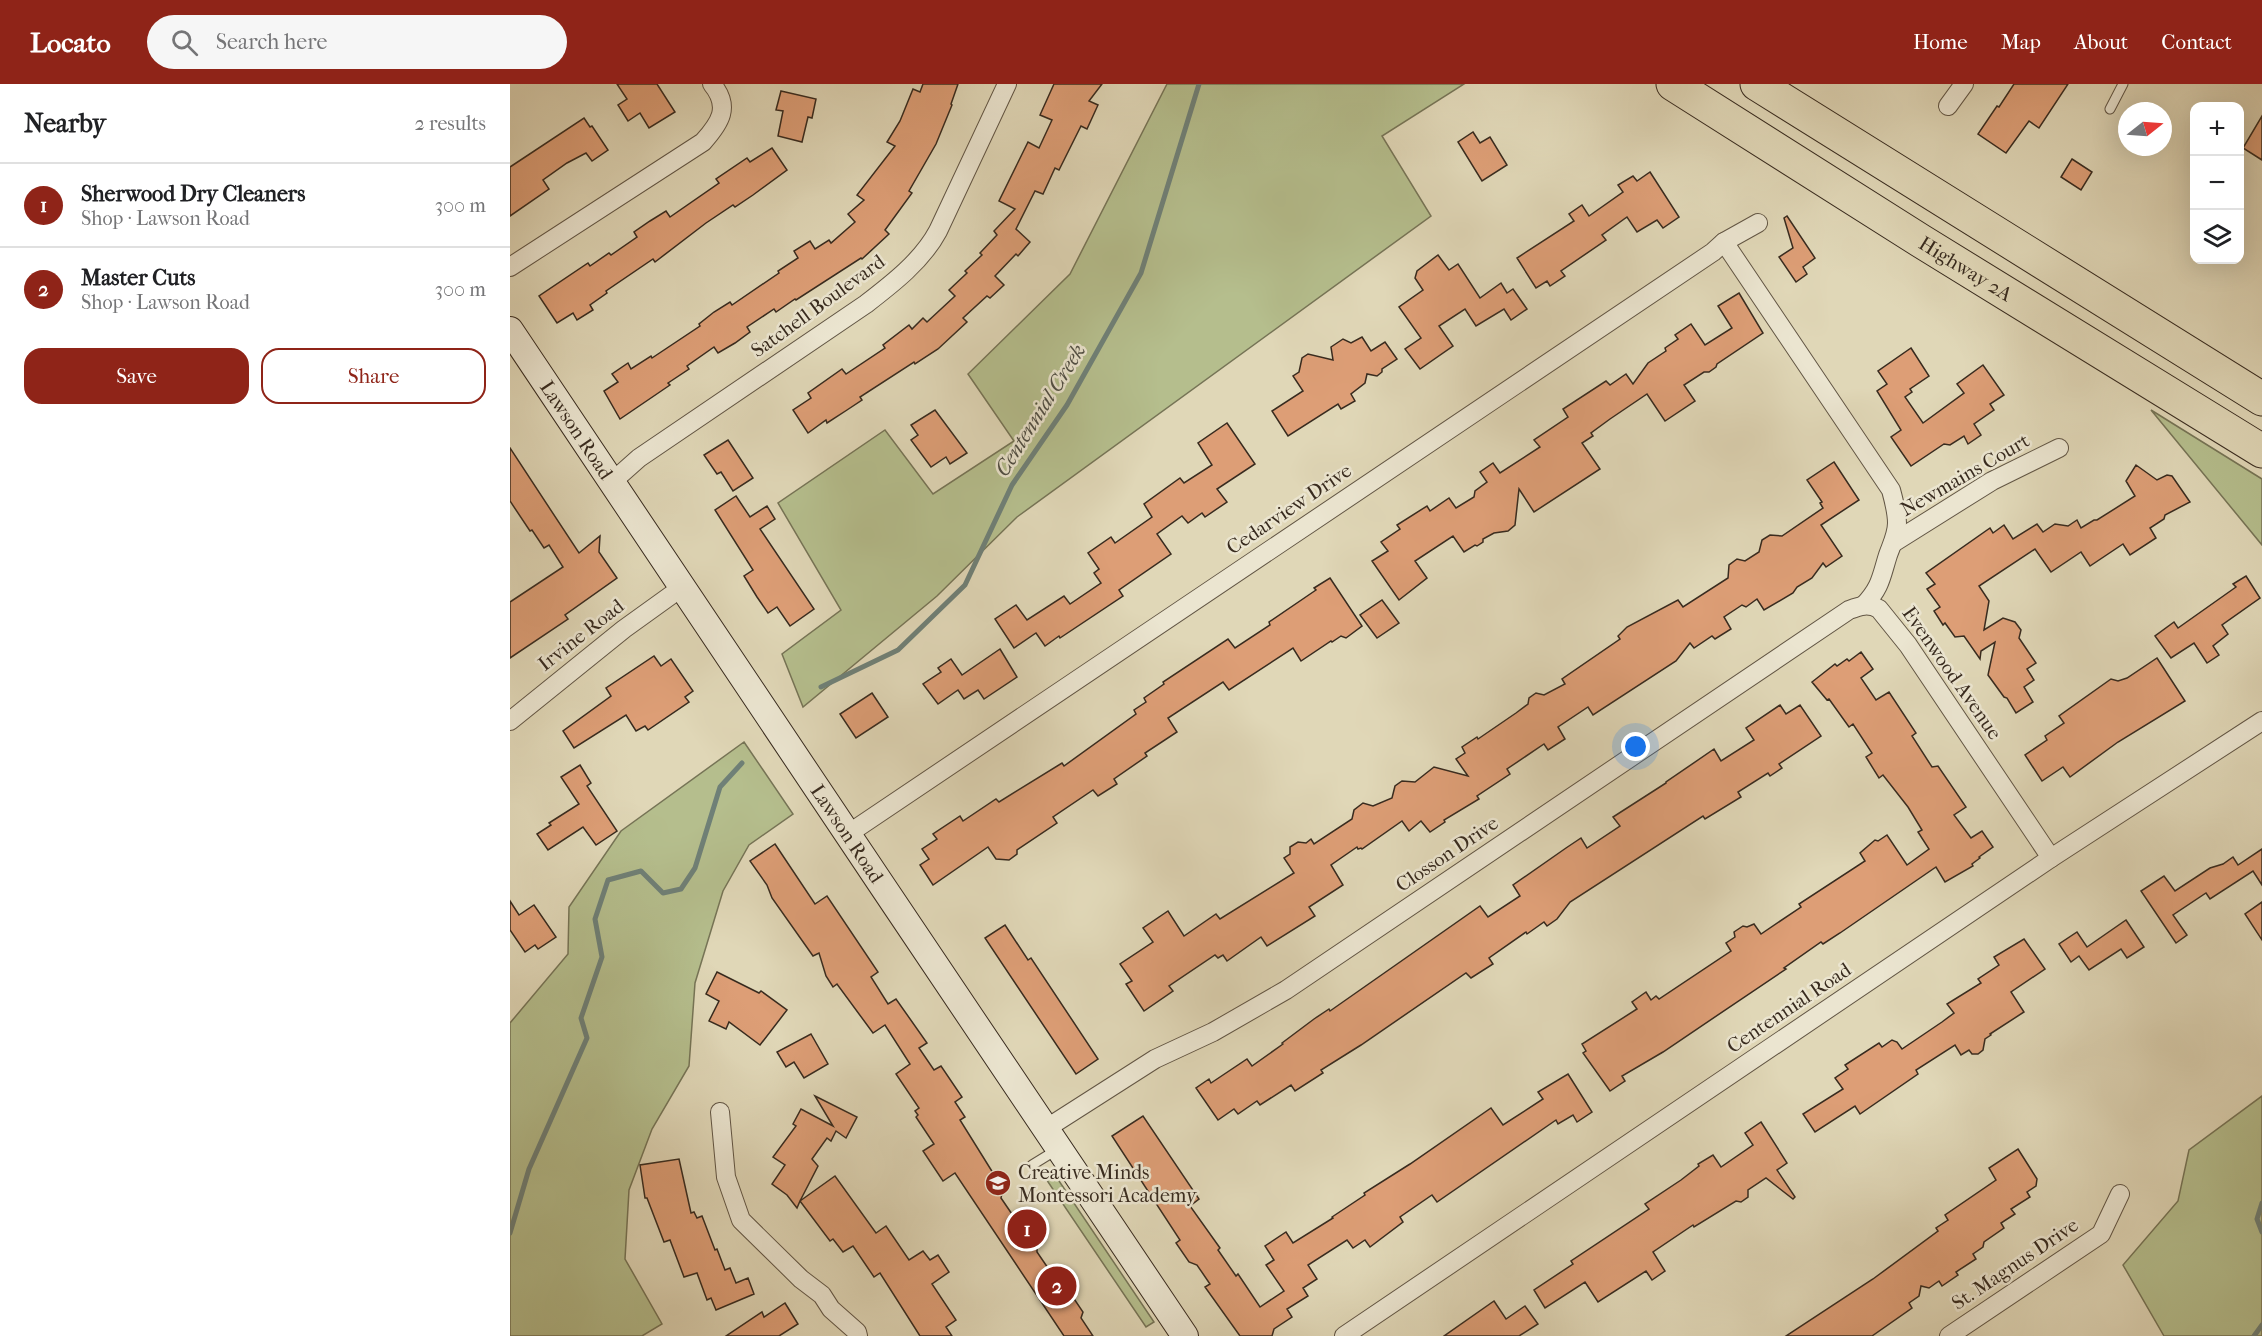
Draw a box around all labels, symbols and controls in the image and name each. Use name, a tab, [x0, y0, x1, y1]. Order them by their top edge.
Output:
search box	[147, 15, 567, 69]
text: Locato	[30, 26, 111, 59]
icon: search	[168, 26, 201, 59]
text: Search here	[216, 29, 327, 55]
text: Home	[1913, 30, 1968, 54]
text: Map	[2001, 30, 2041, 54]
text: About	[2074, 30, 2128, 54]
text: Contact	[2161, 30, 2232, 54]
north arrow	[2118, 102, 2172, 156]
map controls	[2190, 102, 2244, 264]
button: +	[2190, 102, 2244, 156]
text: Nearby	[24, 108, 106, 139]
text: 2 results	[415, 112, 486, 135]
button: −	[2190, 156, 2244, 210]
text: Sherwood Dry Cleaners	[81, 181, 305, 207]
text: 1	[40, 194, 47, 217]
text: 300 m	[435, 194, 486, 217]
text: Shop · Lawson Road	[81, 207, 250, 230]
button: layers	[2190, 210, 2244, 264]
street label: Highway 2A	[1915, 231, 2017, 306]
street label: Satchell Boulevard	[747, 249, 890, 362]
text: Master Cuts	[81, 265, 195, 291]
text: 2	[38, 278, 49, 301]
text: 300 m	[435, 278, 486, 301]
text: Shop · Lawson Road	[81, 291, 250, 314]
water label: Centennial Creek	[990, 340, 1090, 480]
button: Save	[24, 348, 249, 404]
button: Share	[261, 348, 486, 404]
street label: Lawson Road	[536, 376, 619, 484]
street label: Newmains Court	[1896, 429, 2034, 521]
street label: Cedarview Drive	[1222, 459, 1356, 559]
street label: Irvine Road	[534, 594, 629, 676]
street label: Evenwood Avenue	[1898, 602, 2007, 744]
your location	[1621, 732, 1650, 761]
street label: Lawson Road	[806, 780, 889, 888]
street label: Closson Drive	[1391, 811, 1503, 897]
street label: Centennial Road	[1723, 957, 1856, 1058]
place label: Creative Minds Montessori Academy	[1018, 1161, 1198, 1207]
school or university icon: Creative Minds Montessori Academy	[983, 1168, 1013, 1198]
pin: 1	[1008, 1206, 1046, 1252]
street label: St. Magnus Drive	[1948, 1213, 2083, 1315]
pin: 2	[1038, 1264, 1076, 1308]

